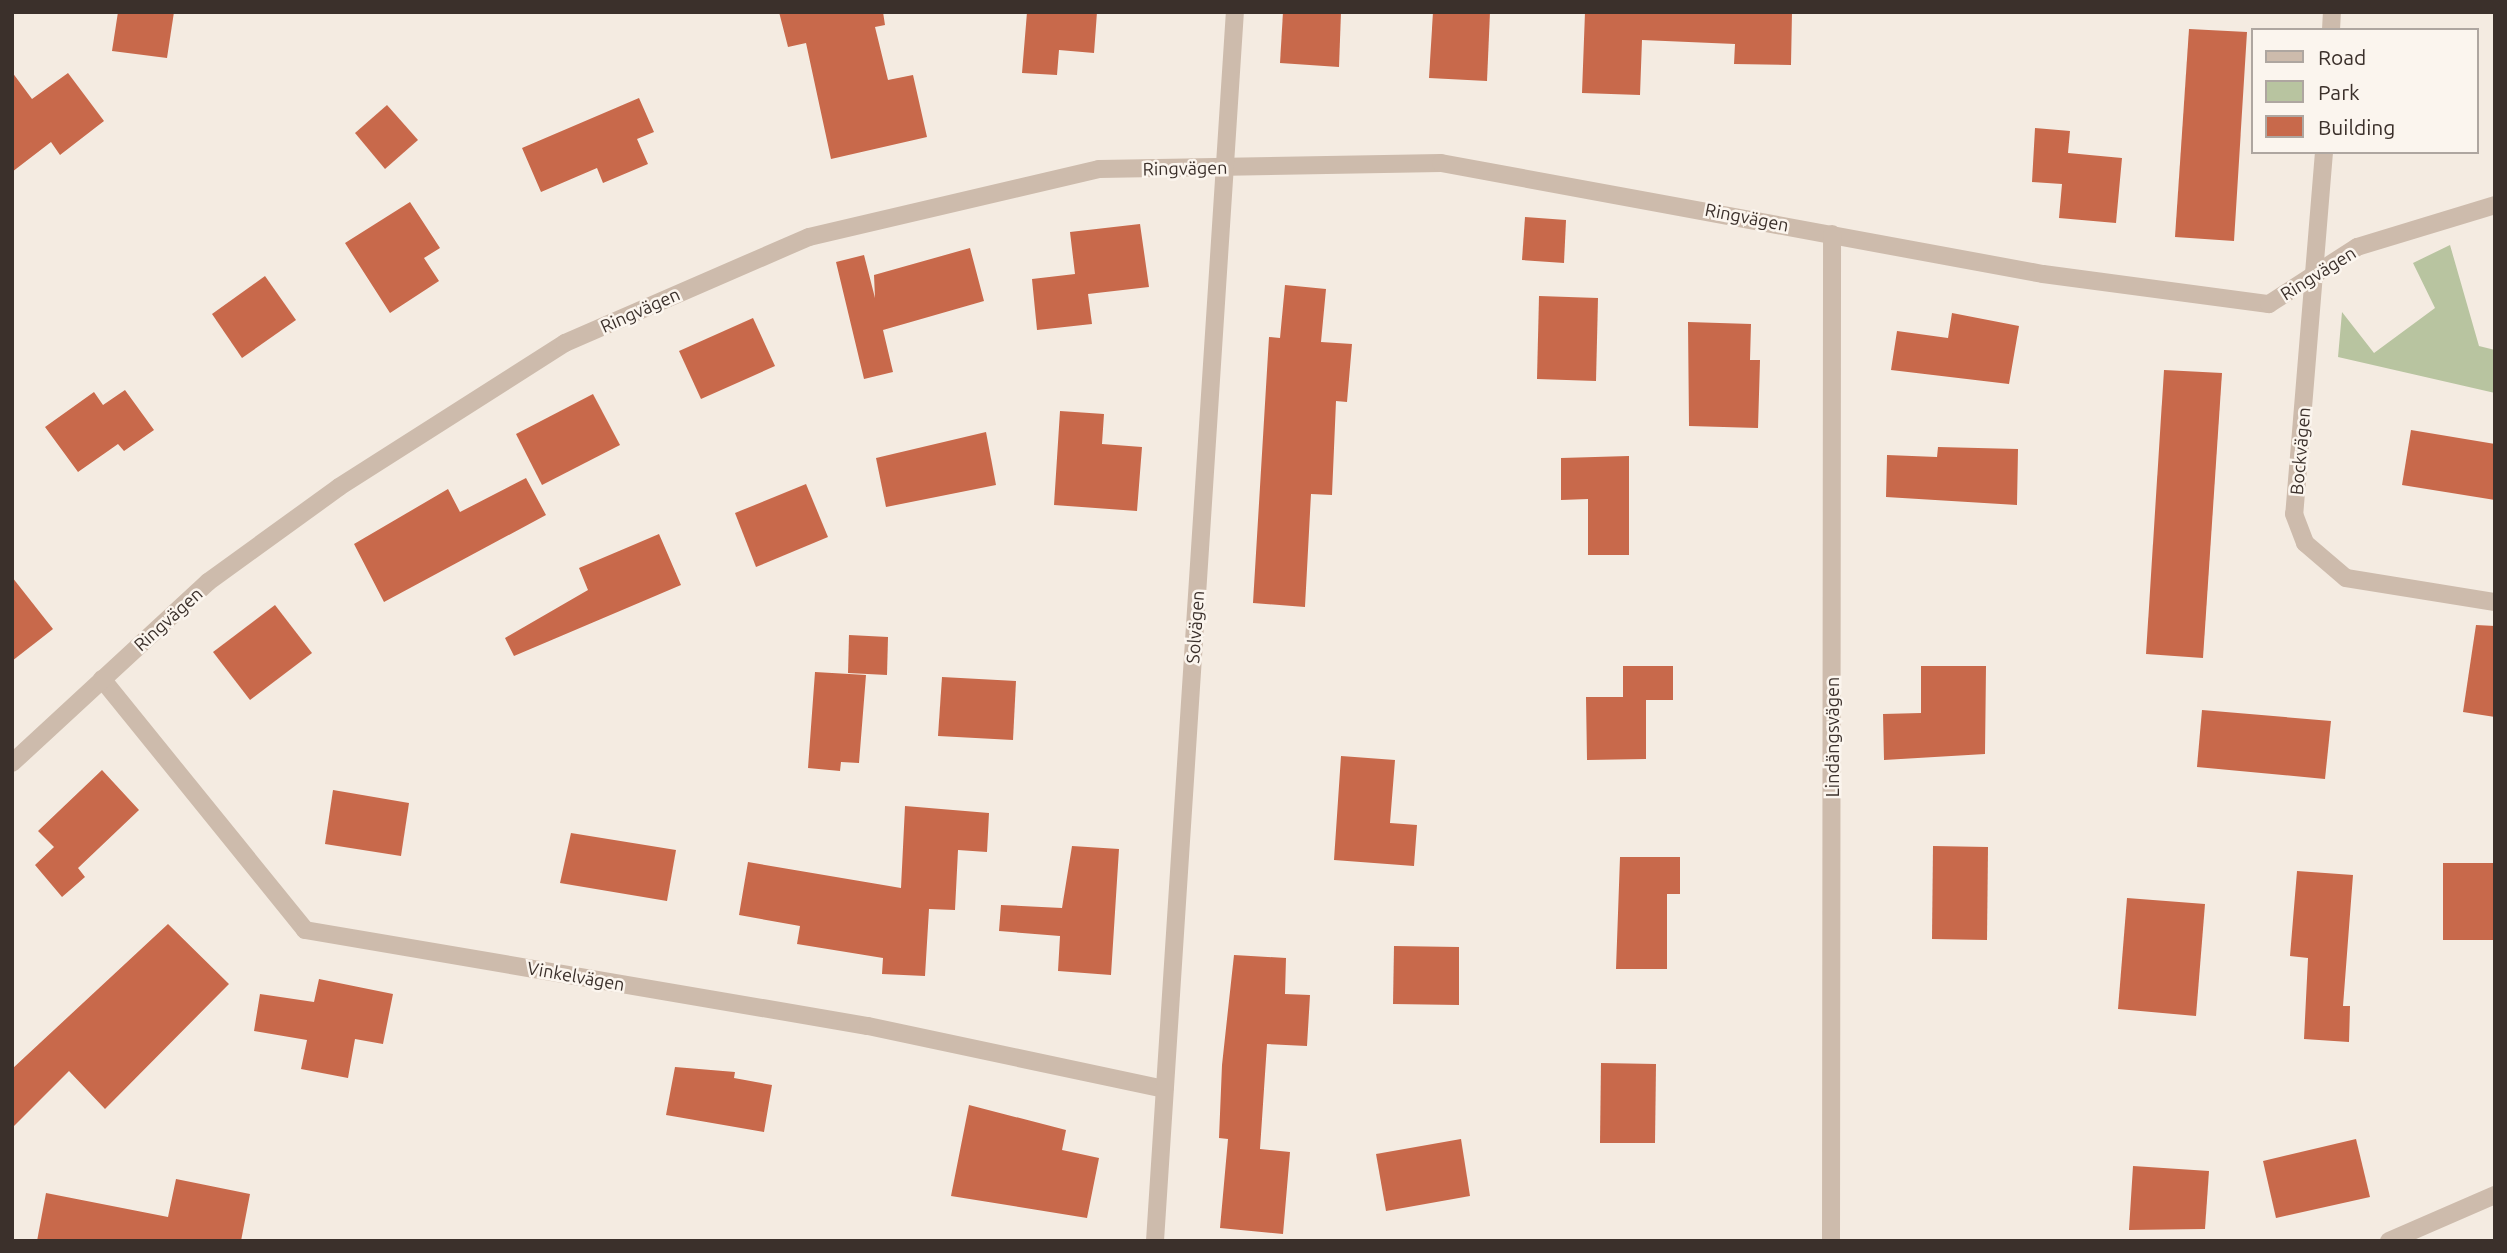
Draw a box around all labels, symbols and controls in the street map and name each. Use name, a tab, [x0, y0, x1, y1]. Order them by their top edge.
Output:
legend	[2252, 28, 2479, 154]
text: Road	[2318, 45, 2366, 69]
text: Park	[2318, 80, 2360, 104]
text: Building	[2318, 115, 2395, 139]
street label: Ringvägen	[1142, 156, 1228, 180]
street label: Ringvägen	[1703, 198, 1791, 236]
street label: Ringvägen	[2276, 241, 2360, 305]
street label: Ringvägen	[597, 283, 683, 337]
street label: Bockvägen	[2285, 406, 2315, 496]
street label: Ringvägen	[129, 583, 207, 655]
street label: Solvägen	[1182, 590, 1208, 664]
street label: Lindängsvägen	[1821, 677, 1843, 797]
street label: Vinkelvägen	[526, 957, 626, 995]

